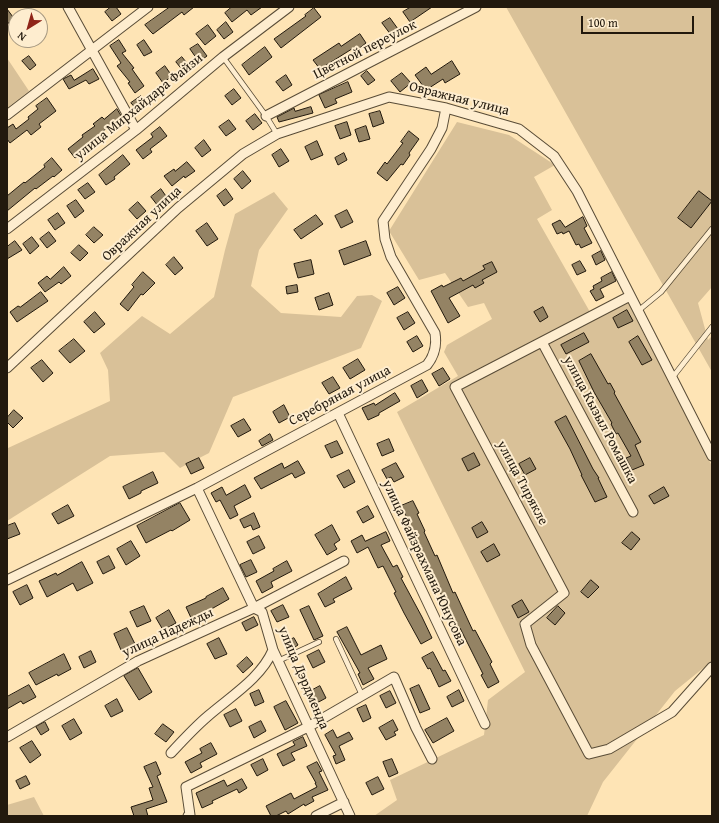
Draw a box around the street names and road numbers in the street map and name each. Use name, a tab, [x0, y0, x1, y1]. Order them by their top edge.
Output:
street label: Цветной переулок	[311, 17, 419, 83]
street label: улица Мирхайдара Файзи	[72, 50, 206, 164]
street label: Овражная улица	[407, 78, 511, 120]
street label: Овражная улица	[99, 183, 185, 265]
street label: улица Кызыл Ромашка	[559, 353, 641, 487]
street label: Серебряная улица	[286, 362, 394, 430]
street label: улица Тирякле	[493, 438, 551, 528]
street label: улица Файзрахмана Юнусова	[378, 477, 470, 649]
street label: улица Надежды	[120, 605, 216, 661]
street label: улица Дэрдменда	[274, 624, 332, 732]

